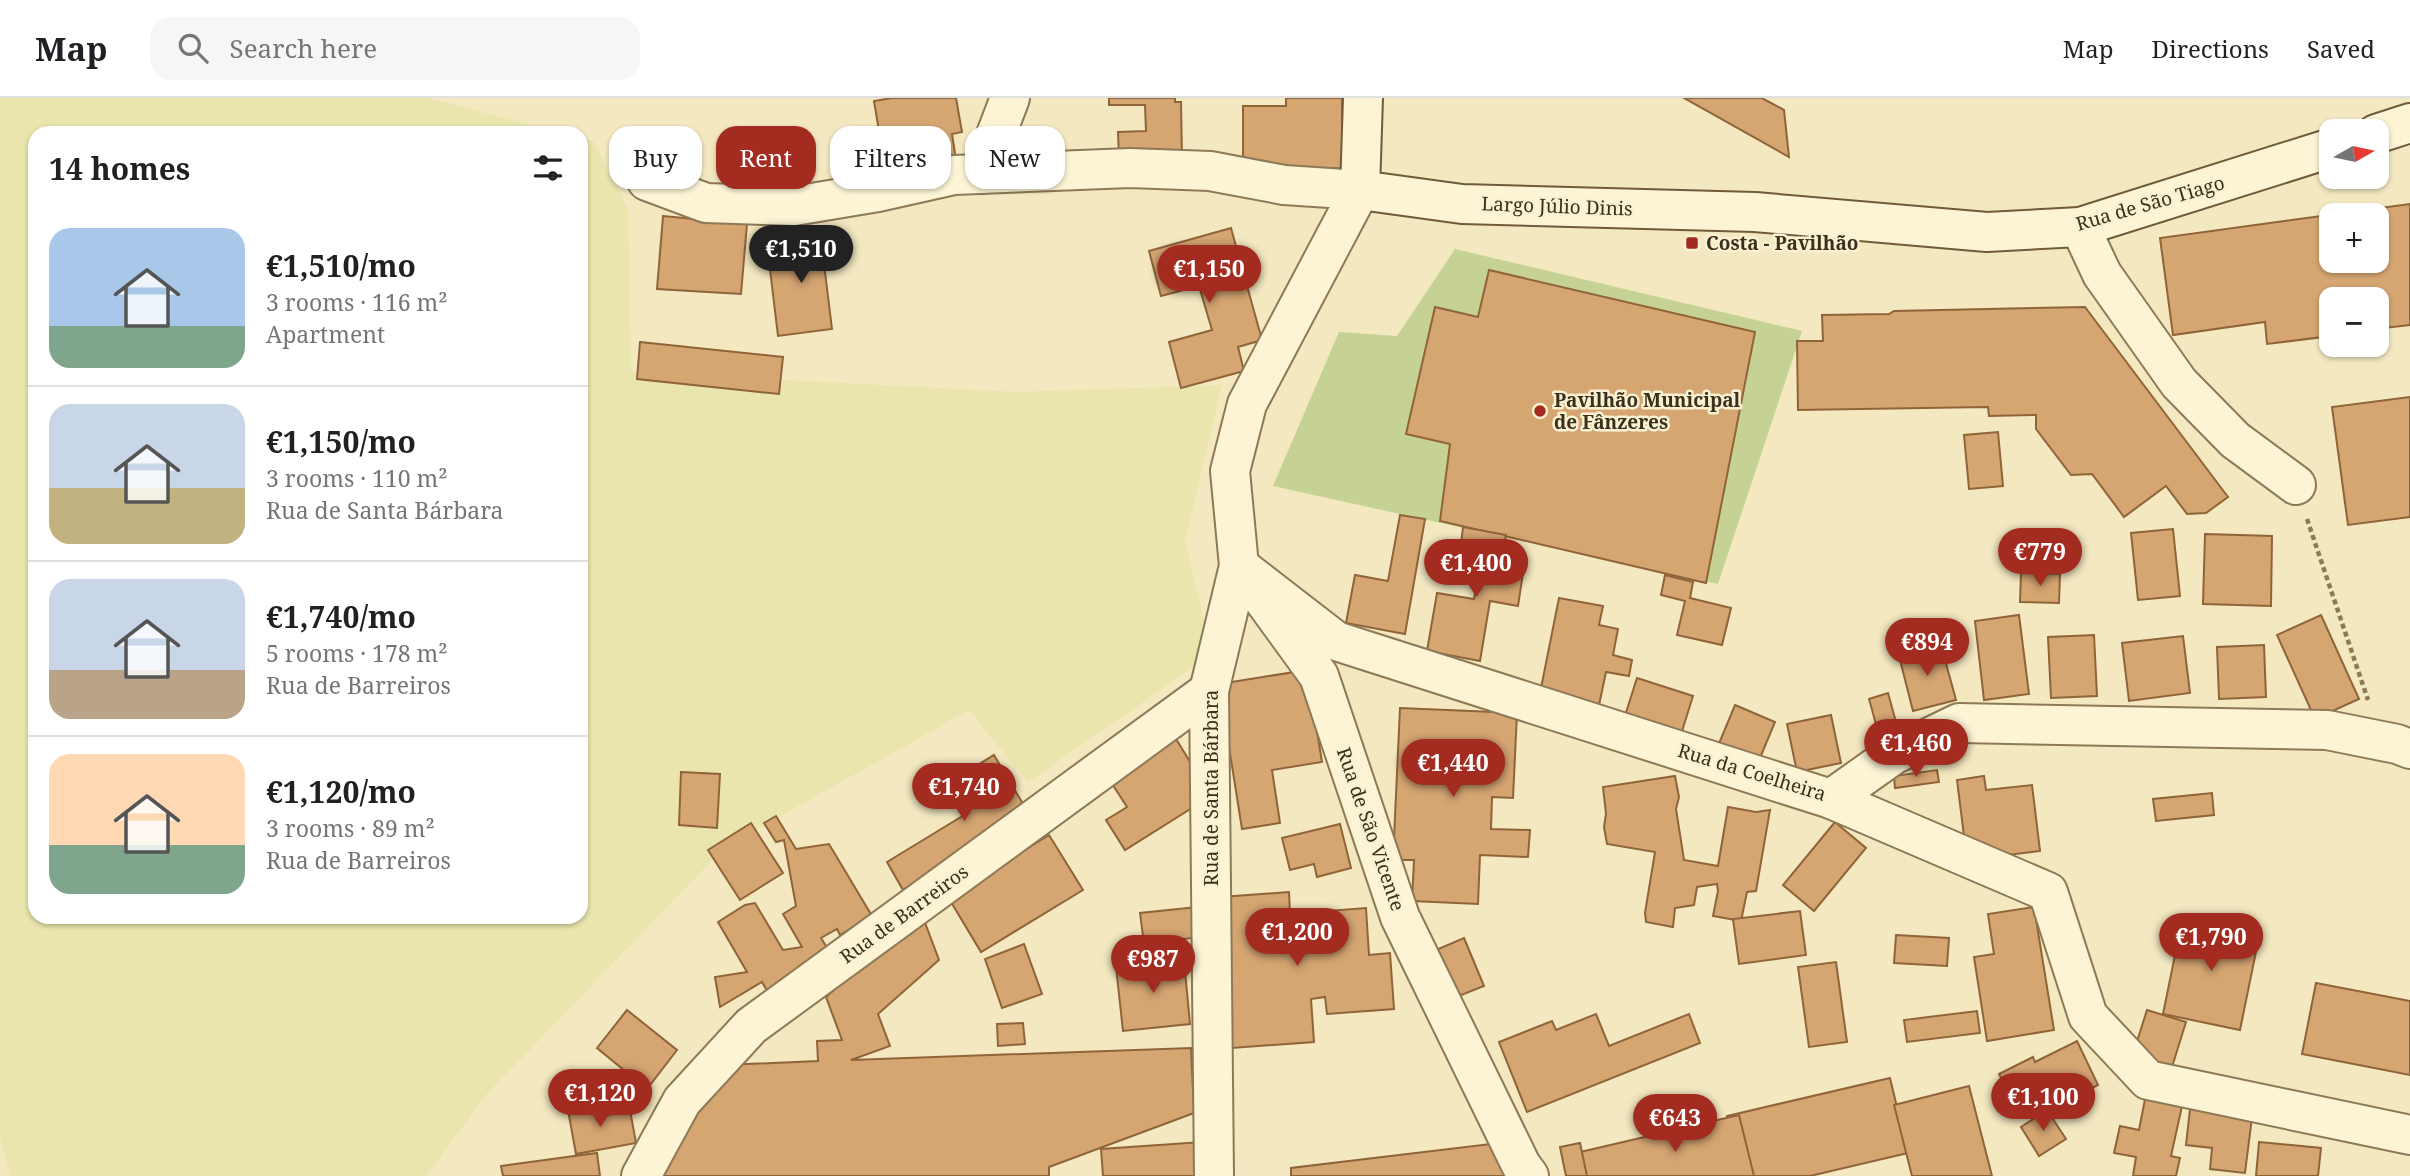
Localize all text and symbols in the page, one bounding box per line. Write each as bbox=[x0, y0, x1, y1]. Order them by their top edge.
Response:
search box bbox=[150, 17, 640, 80]
text: Map bbox=[35, 26, 108, 71]
icon: search bbox=[174, 29, 212, 67]
text: Search here bbox=[230, 30, 377, 66]
text: Map bbox=[2063, 32, 2114, 65]
text: Directions bbox=[2152, 32, 2269, 65]
text: Saved bbox=[2307, 32, 2375, 65]
north arrow bbox=[2319, 119, 2389, 189]
map controls bbox=[2319, 119, 2389, 357]
chip: Buy bbox=[609, 126, 702, 189]
chip: Rent bbox=[716, 126, 816, 189]
chip: Filters bbox=[830, 126, 951, 189]
chip: New bbox=[965, 126, 1065, 189]
text: 14 homes bbox=[49, 148, 190, 189]
icon: filters bbox=[529, 149, 567, 187]
street label: Rua de São Tiago bbox=[2073, 169, 2227, 237]
street label: Largo Júlio Dinis bbox=[1481, 190, 1633, 222]
button: + bbox=[2319, 203, 2389, 273]
pin: €1,510 bbox=[744, 226, 858, 285]
place label: Costa - Pavilhão bbox=[1706, 230, 1859, 256]
text: €1,510 bbox=[765, 232, 837, 264]
marker: Costa - Pavilhão bbox=[1684, 235, 1700, 251]
text: €1,510/mo bbox=[266, 245, 416, 286]
pin: €1,150 bbox=[1152, 246, 1266, 305]
text: €1,150 bbox=[1173, 252, 1245, 284]
icon: home bbox=[105, 256, 189, 340]
text: 3 rooms · 116 m² bbox=[266, 286, 448, 318]
button: − bbox=[2319, 287, 2389, 357]
text: Apartment bbox=[266, 318, 385, 350]
place label: Pavilhão Municipal de Fânzeres bbox=[1554, 387, 1741, 435]
marker: Pavilhão Municipal de Fânzeres bbox=[1532, 403, 1548, 419]
text: €1,150/mo bbox=[266, 421, 416, 462]
icon: home bbox=[105, 432, 189, 516]
text: 3 rooms · 110 m² bbox=[266, 462, 448, 494]
text: Rua de Santa Bárbara bbox=[266, 494, 504, 526]
pin: €779 bbox=[1999, 528, 2081, 588]
text: €779 bbox=[2014, 535, 2066, 567]
pin: €1,400 bbox=[1419, 540, 1533, 599]
text: €1,400 bbox=[1440, 546, 1512, 578]
text: €1,740/mo bbox=[266, 596, 416, 637]
icon: home bbox=[105, 607, 189, 691]
pin: €894 bbox=[1886, 618, 1968, 678]
text: €894 bbox=[1901, 625, 1953, 657]
text: 5 rooms · 178 m² bbox=[266, 637, 448, 669]
text: Rua de Barreiros bbox=[266, 669, 451, 701]
street label: Rua de Santa Bárbara bbox=[1198, 690, 1224, 886]
pin: €1,460 bbox=[1859, 720, 1973, 779]
text: €1,460 bbox=[1880, 726, 1952, 758]
street label: Rua da Coelheira bbox=[1675, 737, 1829, 807]
pin: €1,440 bbox=[1396, 740, 1510, 799]
street label: Rua de São Vicente bbox=[1331, 744, 1411, 914]
text: €1,440 bbox=[1417, 746, 1489, 778]
pin: €1,740 bbox=[907, 764, 1021, 823]
text: €1,740 bbox=[928, 770, 1000, 802]
text: €1,120/mo bbox=[266, 771, 416, 812]
icon: home bbox=[105, 782, 189, 866]
text: 3 rooms · 89 m² bbox=[266, 812, 435, 844]
text: Rua de Barreiros bbox=[266, 844, 451, 876]
street label: Rua de Barreiros bbox=[835, 859, 973, 969]
pin: €1,200 bbox=[1240, 908, 1354, 968]
pin: €1,790 bbox=[2154, 914, 2268, 973]
text: €1,200 bbox=[1261, 915, 1333, 947]
text: €1,790 bbox=[2175, 920, 2247, 952]
pin: €987 bbox=[1112, 936, 1194, 995]
text: €987 bbox=[1127, 942, 1179, 974]
pin: €1,120 bbox=[543, 1070, 657, 1129]
pin: €1,100 bbox=[1986, 1074, 2100, 1133]
text: €1,120 bbox=[564, 1076, 636, 1108]
text: €1,100 bbox=[2007, 1080, 2079, 1112]
pin: €643 bbox=[1634, 1094, 1716, 1154]
text: €643 bbox=[1649, 1101, 1701, 1133]

